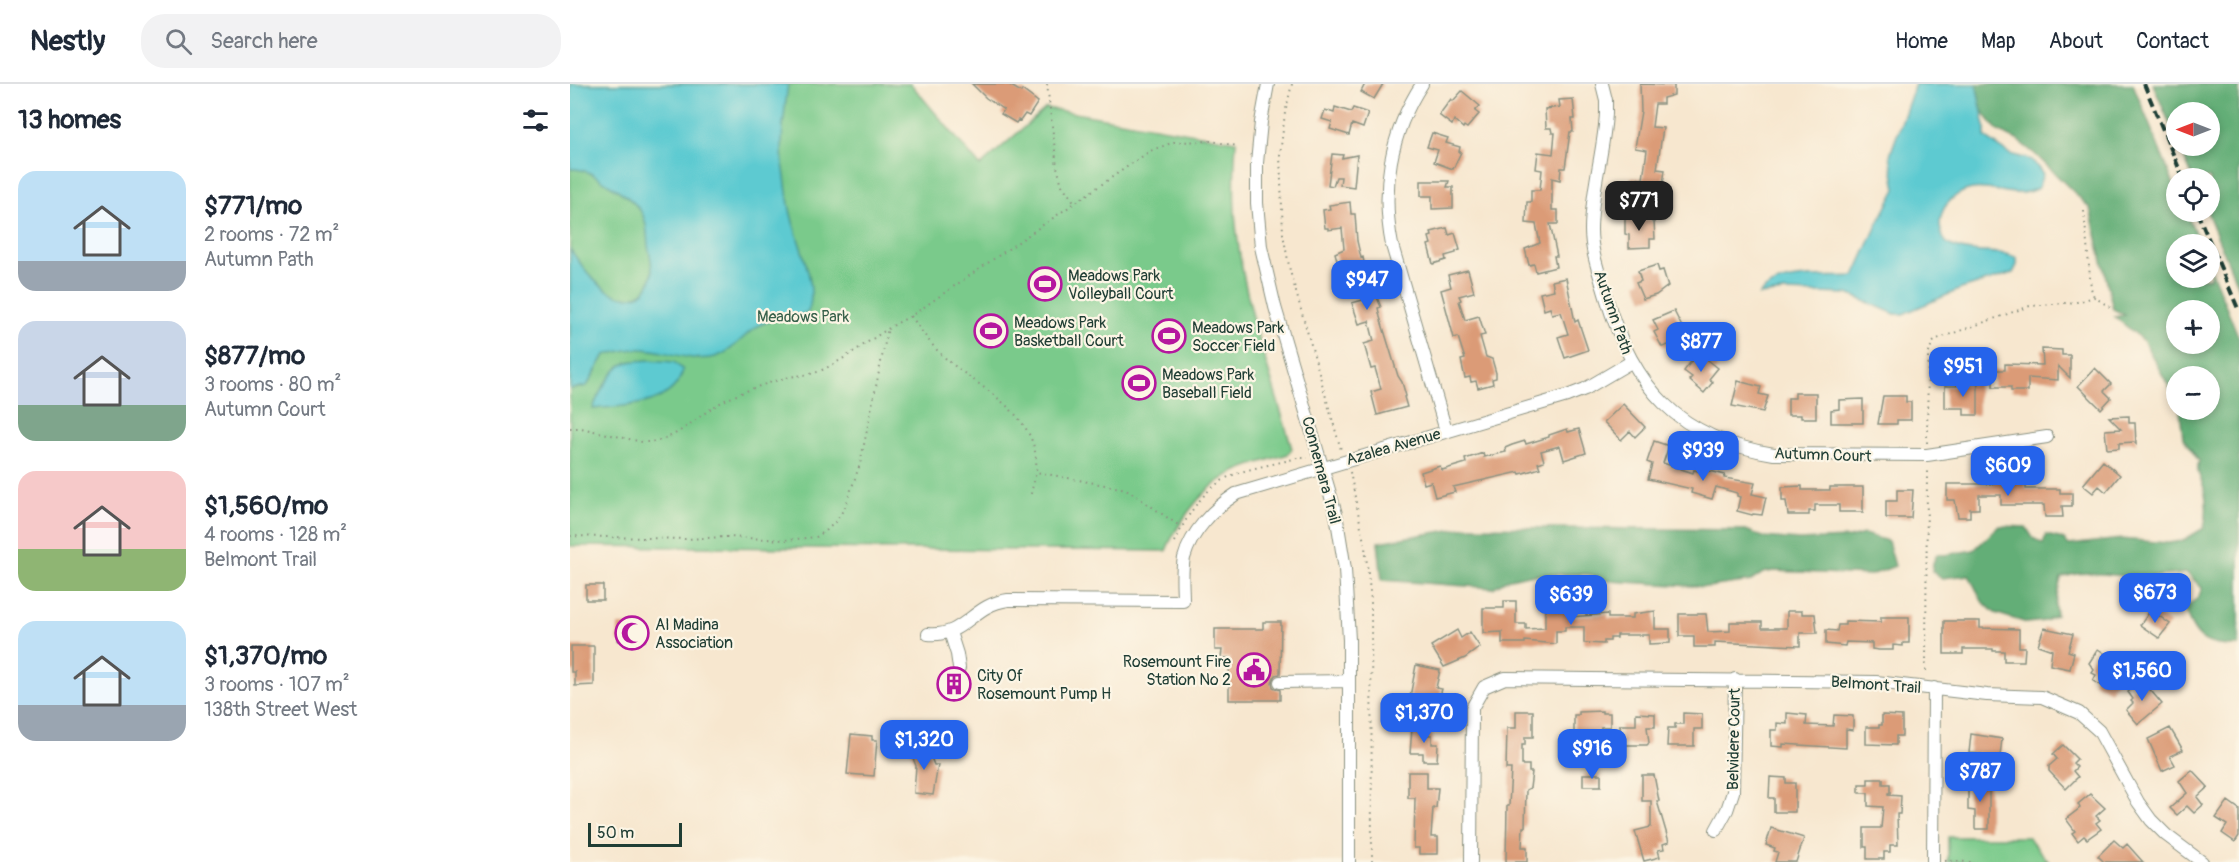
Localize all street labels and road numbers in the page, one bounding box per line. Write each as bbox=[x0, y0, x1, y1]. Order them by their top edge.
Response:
street label: Autumn Path bbox=[1589, 268, 1637, 357]
street label: Connemara Trail bbox=[1297, 414, 1345, 526]
street label: Azalea Avenue bbox=[1344, 424, 1443, 470]
street label: Autumn Court bbox=[1774, 443, 1872, 467]
street label: Belmont Trail bbox=[1830, 672, 1922, 698]
street label: Belvidere Court bbox=[1723, 687, 1745, 790]

